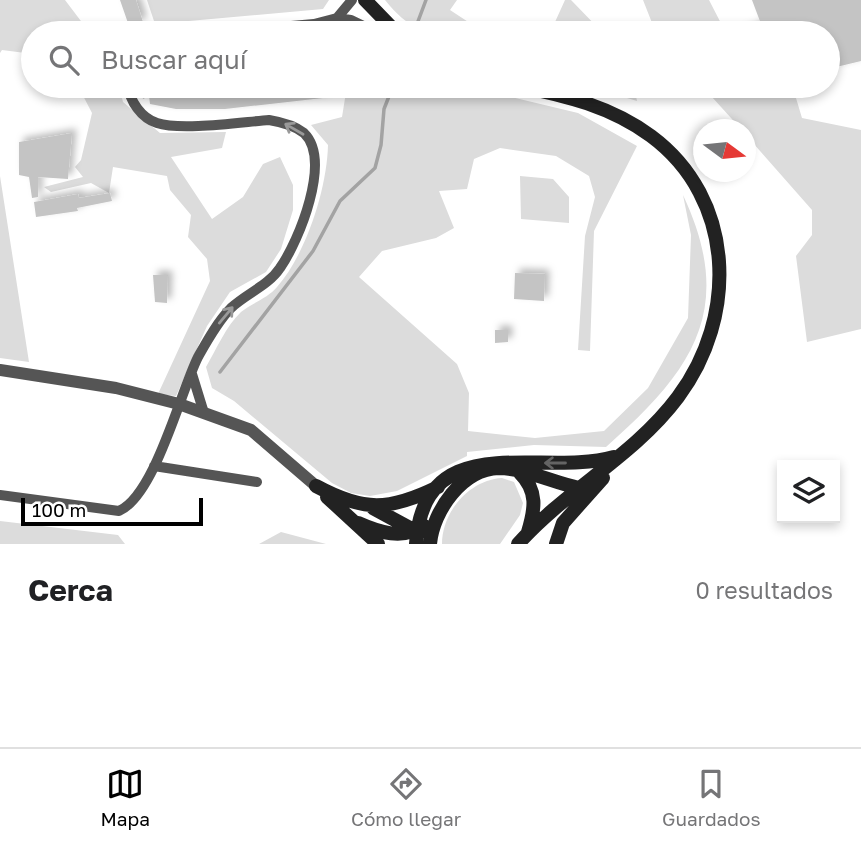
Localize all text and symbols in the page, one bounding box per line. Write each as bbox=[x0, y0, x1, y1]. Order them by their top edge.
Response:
search box bbox=[21, 21, 840, 98]
icon: search bbox=[45, 41, 83, 79]
text: Buscar aquí bbox=[101, 44, 247, 75]
north arrow bbox=[693, 119, 756, 182]
one-way arrow bbox=[284, 122, 304, 136]
one-way arrow bbox=[218, 306, 234, 324]
one-way arrow bbox=[544, 456, 567, 470]
map controls bbox=[777, 460, 840, 523]
button: layers bbox=[777, 460, 840, 523]
scale bar bbox=[21, 495, 203, 527]
text: 100 m bbox=[32, 498, 86, 521]
text: Cerca bbox=[28, 572, 113, 608]
text: 0 resultados bbox=[696, 576, 833, 604]
tab: Mapa bbox=[100, 765, 150, 830]
tab: Cómo llegar bbox=[351, 765, 461, 830]
tab: Guardados bbox=[662, 765, 760, 830]

